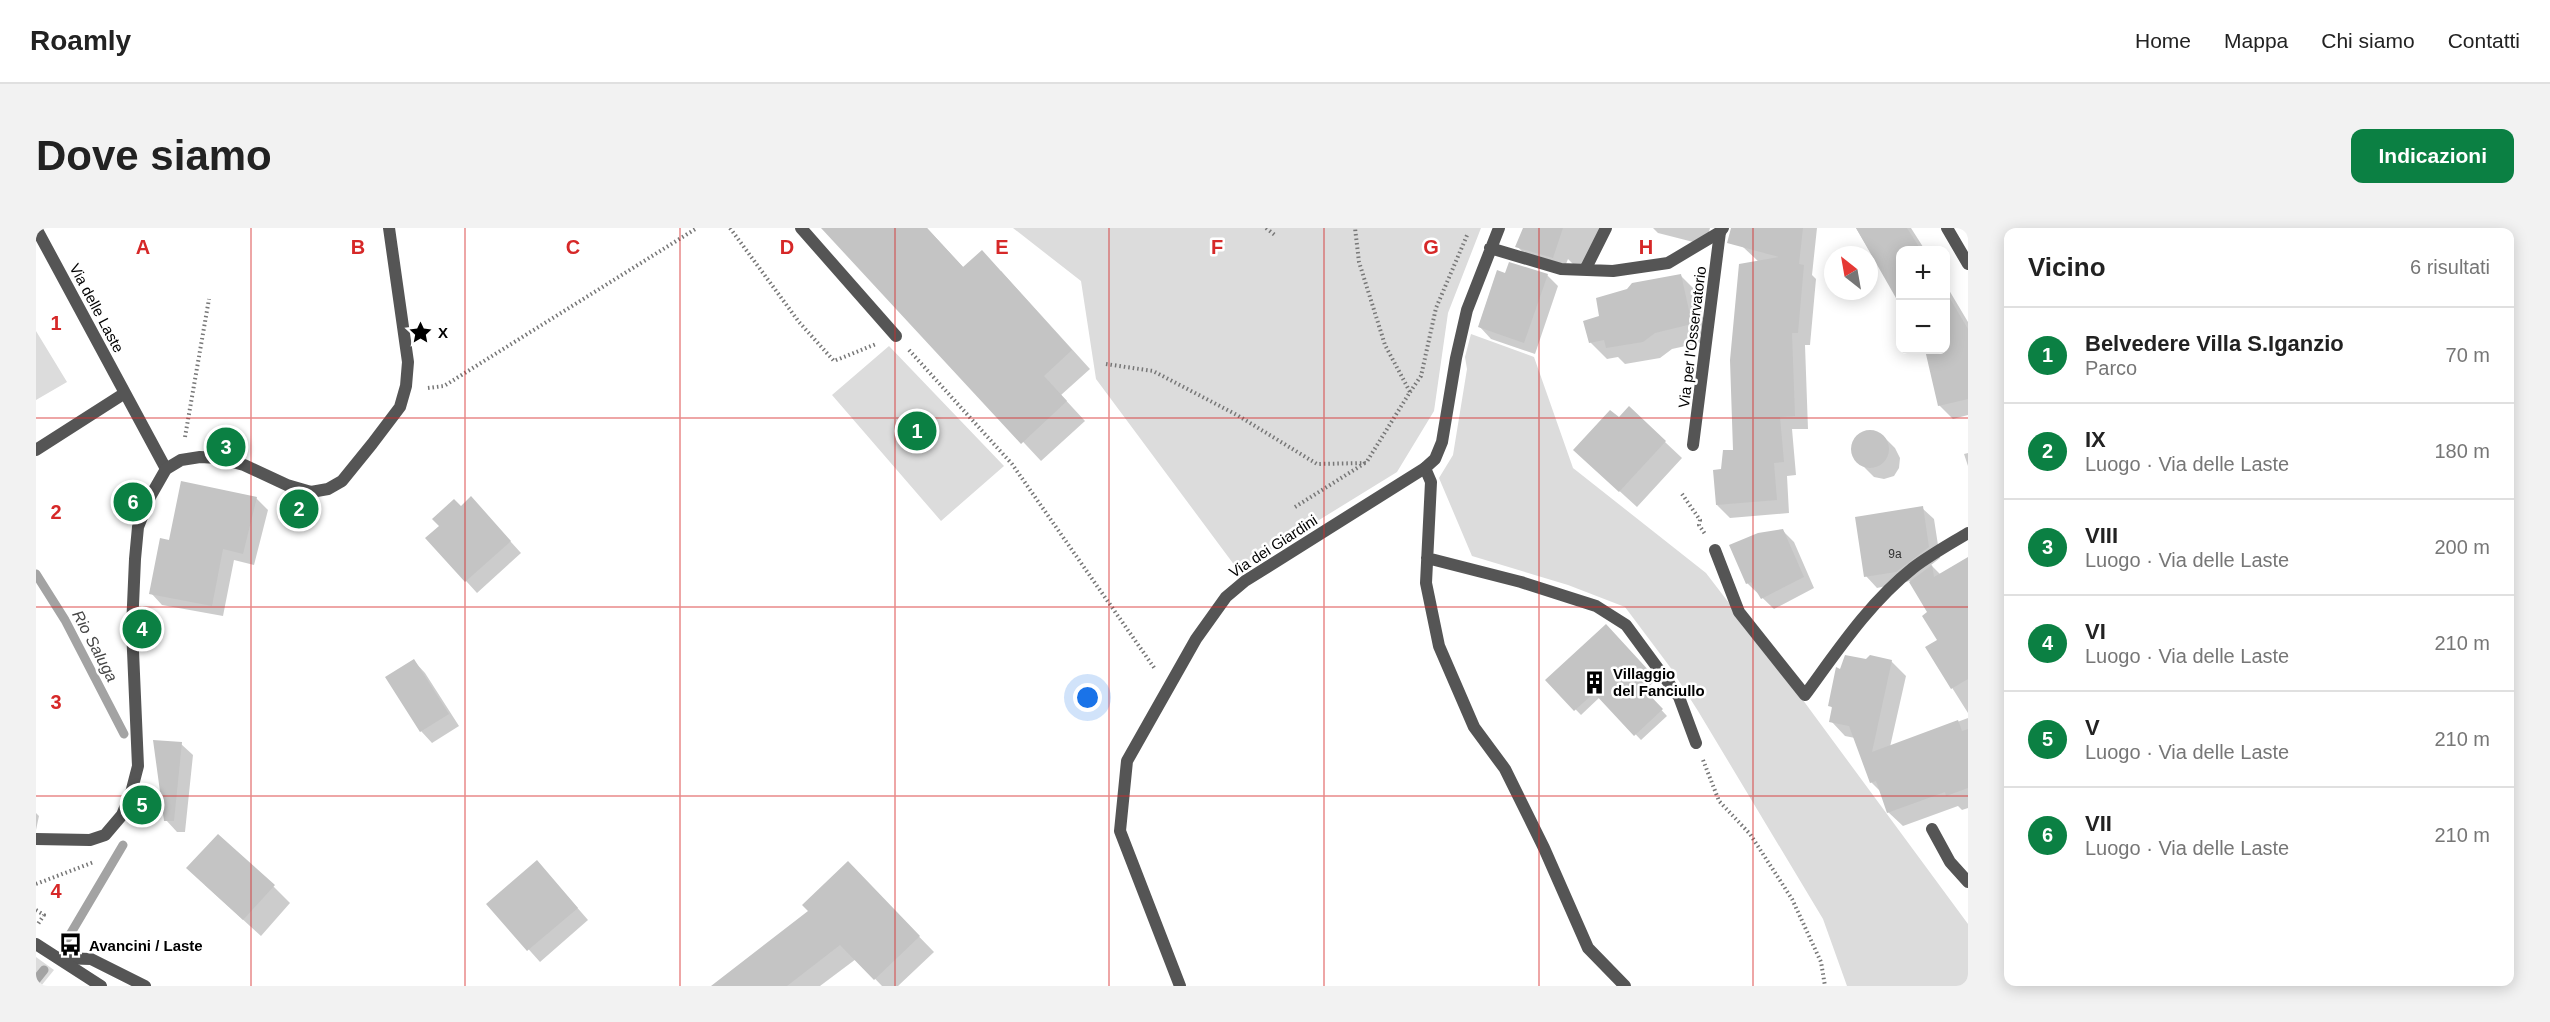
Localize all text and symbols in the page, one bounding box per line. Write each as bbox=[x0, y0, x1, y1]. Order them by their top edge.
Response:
text: Roamly bbox=[30, 25, 131, 56]
text: Home bbox=[2135, 29, 2191, 52]
text: Mappa bbox=[2224, 29, 2288, 52]
text: Chi siamo bbox=[2321, 29, 2415, 52]
text: Contatti bbox=[2448, 29, 2520, 52]
button: Indicazioni bbox=[2351, 129, 2514, 183]
text: Dove siamo bbox=[36, 132, 272, 179]
text: A bbox=[136, 236, 150, 258]
text: B bbox=[351, 236, 365, 258]
text: C bbox=[566, 236, 580, 258]
text: D bbox=[780, 236, 794, 258]
text: E bbox=[995, 236, 1009, 258]
text: F bbox=[1211, 236, 1223, 258]
text: G bbox=[1423, 236, 1439, 258]
text: H bbox=[1639, 236, 1653, 258]
north arrow bbox=[1824, 246, 1878, 300]
map controls bbox=[1896, 246, 1950, 354]
button: + bbox=[1896, 246, 1950, 300]
text: Vicino bbox=[2028, 252, 2106, 282]
text: 6 risultati bbox=[2410, 256, 2490, 278]
street label: Via delle Laste bbox=[66, 261, 128, 355]
street label: Via per l'Osservatorio bbox=[1675, 265, 1709, 409]
button: − bbox=[1896, 300, 1950, 354]
text: 1 bbox=[50, 312, 62, 334]
place icon: X bbox=[407, 319, 433, 345]
place label: X bbox=[438, 324, 448, 341]
text: Belvedere Villa S.Iganzio bbox=[2085, 331, 2344, 356]
text: 1 bbox=[2042, 344, 2053, 366]
text: 70 m bbox=[2446, 344, 2490, 366]
text: Parco bbox=[2085, 357, 2137, 379]
pin: 1 bbox=[898, 408, 936, 454]
pin: 3 bbox=[206, 424, 246, 470]
text: IX bbox=[2085, 427, 2106, 452]
text: 2 bbox=[2042, 440, 2053, 462]
text: 180 m bbox=[2434, 440, 2490, 462]
text: Luogo · Via delle Laste bbox=[2085, 453, 2289, 475]
pin: 6 bbox=[114, 480, 152, 524]
pin: 2 bbox=[280, 486, 318, 532]
text: 2 bbox=[50, 501, 62, 523]
street label: Via dei Giardini bbox=[1226, 511, 1320, 581]
text: VIII bbox=[2085, 523, 2118, 548]
text: 3 bbox=[2042, 536, 2053, 558]
text: 200 m bbox=[2434, 536, 2490, 558]
house number: 9a bbox=[1888, 547, 1902, 561]
text: Luogo · Via delle Laste bbox=[2085, 549, 2289, 571]
pin: 4 bbox=[122, 606, 162, 652]
water label: Rio Saluga bbox=[69, 607, 121, 685]
text: VI bbox=[2085, 619, 2106, 644]
text: 4 bbox=[2042, 632, 2053, 654]
text: 210 m bbox=[2434, 632, 2490, 654]
text: Luogo · Via delle Laste bbox=[2085, 645, 2289, 667]
place label: Villaggio del Fanciullo bbox=[1613, 665, 1705, 699]
building icon: Villaggio del Fanciullo bbox=[1582, 669, 1608, 695]
your location bbox=[1073, 683, 1102, 712]
text: 3 bbox=[50, 691, 62, 713]
text: V bbox=[2085, 715, 2100, 740]
text: 5 bbox=[2042, 728, 2053, 750]
text: 210 m bbox=[2434, 728, 2490, 750]
text: Luogo · Via delle Laste bbox=[2085, 741, 2289, 763]
pin: 5 bbox=[122, 782, 162, 828]
text: VII bbox=[2085, 811, 2112, 836]
text: 6 bbox=[2042, 824, 2053, 846]
text: 210 m bbox=[2434, 824, 2490, 846]
text: Luogo · Via delle Laste bbox=[2085, 837, 2289, 859]
text: 4 bbox=[50, 880, 62, 902]
bus stop icon: Avancini / Laste bbox=[58, 932, 84, 958]
place label: Avancini / Laste bbox=[89, 937, 203, 954]

